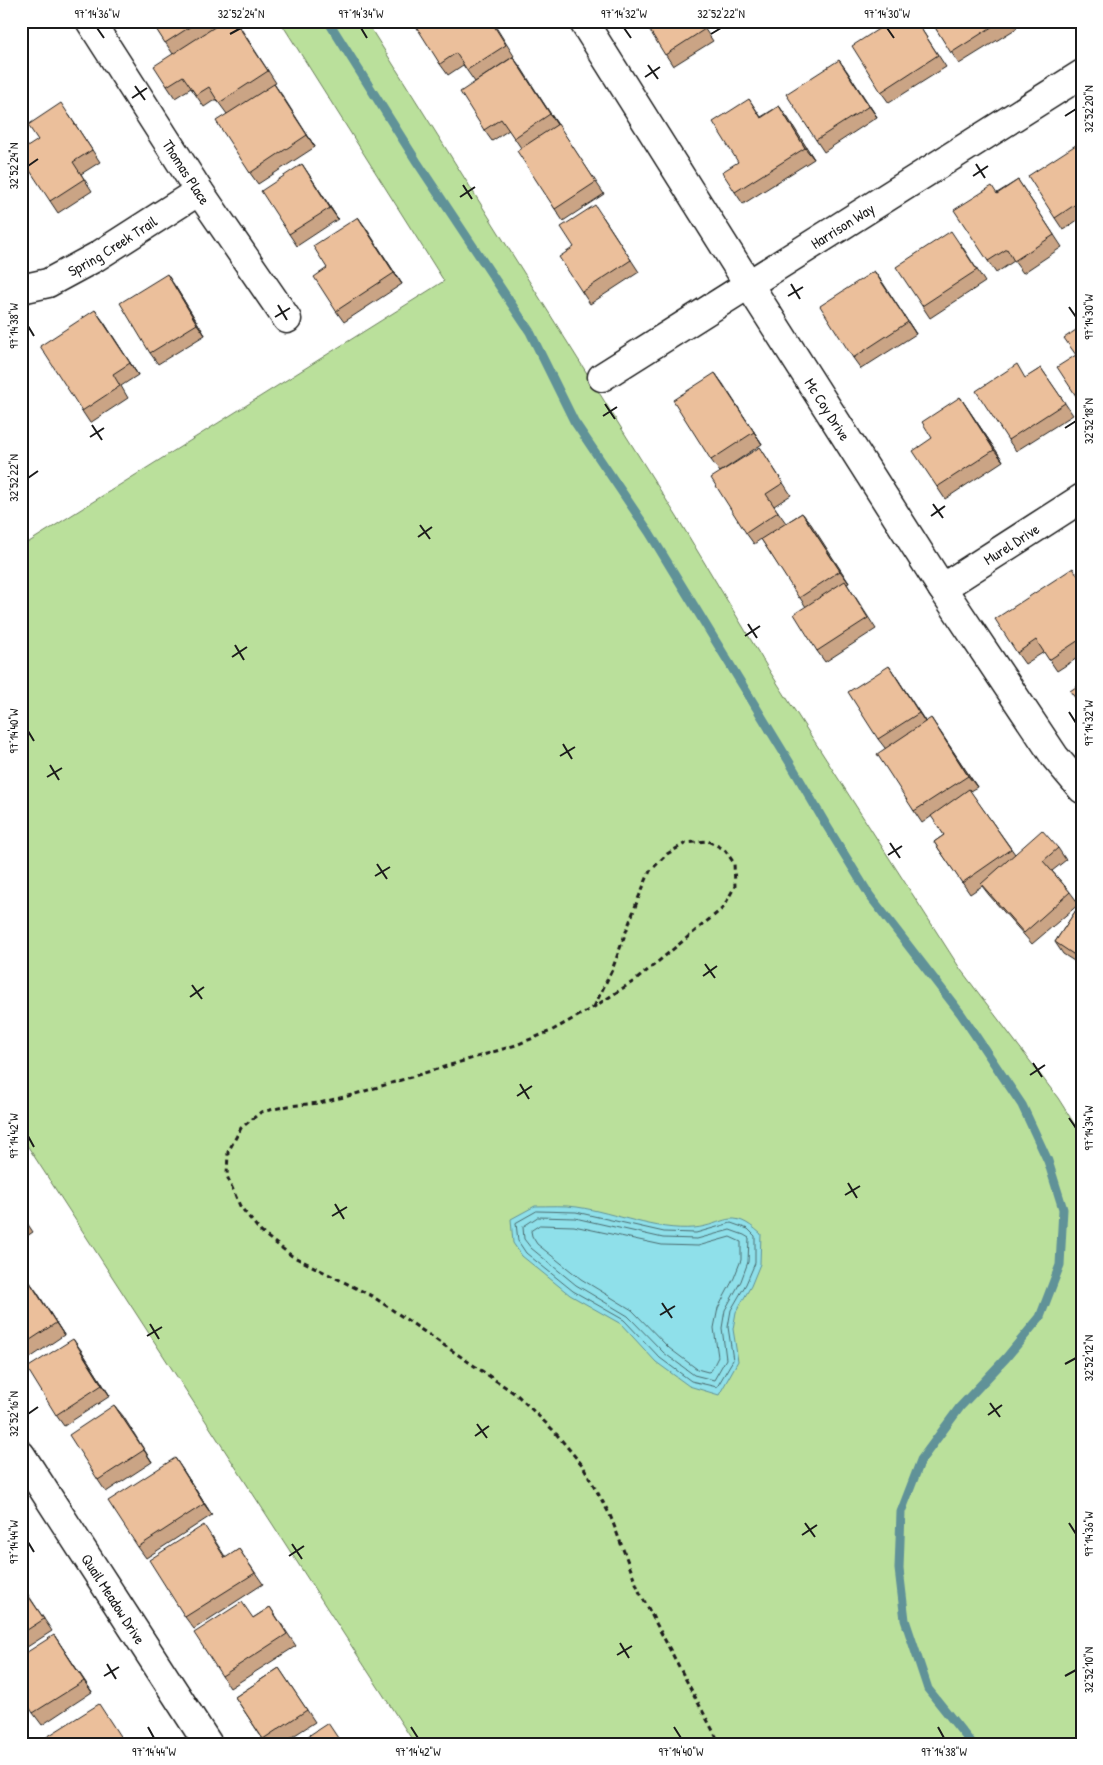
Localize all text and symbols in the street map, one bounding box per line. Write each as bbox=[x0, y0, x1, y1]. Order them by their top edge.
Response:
text: 97°14'36"W bbox=[74, 5, 120, 22]
text: 32°52'24"N bbox=[218, 5, 264, 22]
text: 97°14'34"W bbox=[339, 5, 384, 22]
text: 97°14'32"W bbox=[601, 5, 648, 22]
text: 32°52'22"N bbox=[697, 5, 745, 22]
text: 97°14'30"W bbox=[864, 5, 910, 22]
text: 32°52'20"N bbox=[1080, 85, 1097, 133]
street label: Thomas Place bbox=[158, 135, 216, 208]
text: 32°52'24"N bbox=[5, 143, 22, 189]
street label: Harrison Way bbox=[806, 197, 878, 253]
street label: Spring Creek Trail bbox=[64, 210, 161, 281]
text: 97°14'30"W bbox=[1080, 294, 1097, 340]
text: 97°14'38"W bbox=[5, 303, 22, 349]
street label: Mc Coy Drive bbox=[800, 374, 856, 445]
text: 32°52'18"N bbox=[1080, 398, 1097, 444]
text: 32°52'22"N bbox=[5, 454, 22, 502]
street label: Murel Drive bbox=[979, 518, 1043, 569]
text: 97°14'32"W bbox=[1080, 699, 1097, 746]
text: 97°14'40"W bbox=[5, 708, 22, 753]
text: 97°14'34"W bbox=[1080, 1105, 1097, 1150]
text: 97°14'42"W bbox=[5, 1113, 22, 1159]
text: 32°52'12"N bbox=[1080, 1335, 1097, 1381]
text: 32°52'16"N bbox=[5, 1391, 22, 1437]
text: 97°14'36"W bbox=[1080, 1511, 1097, 1557]
text: 97°14'44"W bbox=[5, 1519, 22, 1564]
street label: Quail Meadow Drive bbox=[77, 1549, 151, 1648]
text: 32°52'10"N bbox=[1080, 1647, 1097, 1693]
text: 97°14'44"W bbox=[132, 1743, 177, 1760]
text: 97°14'42"W bbox=[395, 1743, 441, 1760]
text: 97°14'40"W bbox=[659, 1743, 704, 1760]
text: 97°14'38"W bbox=[921, 1743, 967, 1760]

